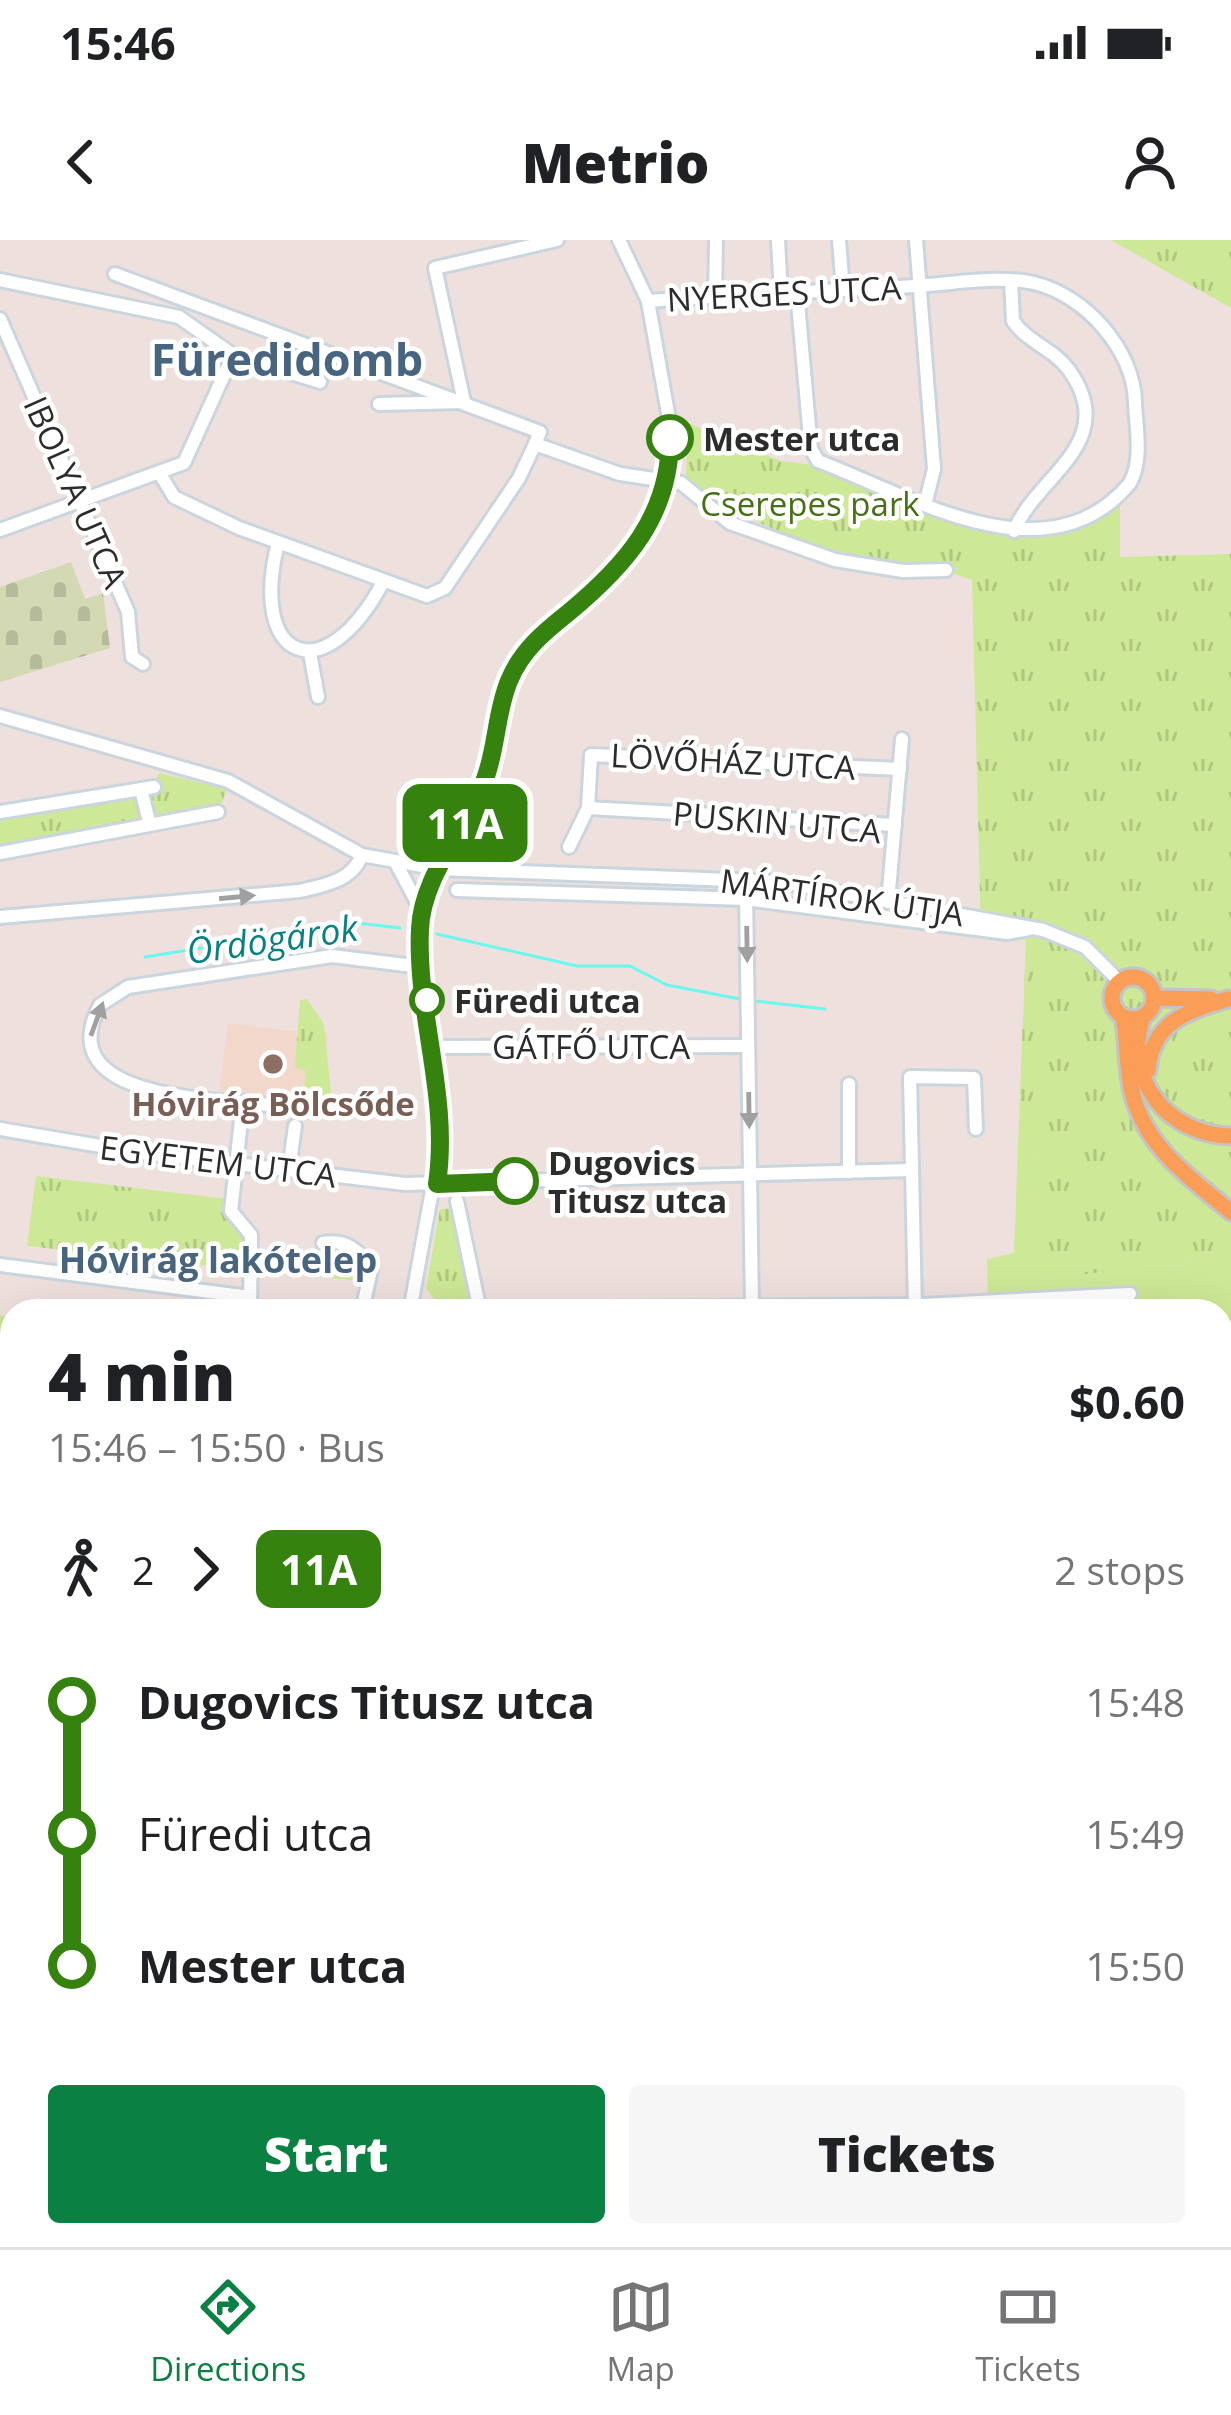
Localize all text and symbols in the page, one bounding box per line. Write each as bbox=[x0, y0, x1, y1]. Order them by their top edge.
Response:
text: 15:46 bbox=[60, 12, 176, 73]
text: Metrio bbox=[522, 125, 709, 199]
icon: back bbox=[48, 129, 114, 195]
icon: person bbox=[1117, 129, 1183, 195]
street label: NYERGES UTCA bbox=[666, 264, 903, 322]
district label: Füredidomb bbox=[151, 328, 423, 389]
street label: IBOLYA UTCA bbox=[14, 389, 138, 595]
marker: Mester utca bbox=[648, 416, 692, 460]
place label: Mester utca bbox=[703, 416, 900, 461]
park label: Cserepes park bbox=[700, 481, 920, 526]
street label: LÖVŐHÁZ UTCA bbox=[610, 732, 857, 790]
line badge: 11A bbox=[396, 784, 534, 862]
street label: PUSKIN UTCA bbox=[671, 790, 883, 854]
text: 11A bbox=[426, 794, 504, 851]
street label: MÁRTÍROK ÚTJA bbox=[718, 858, 967, 936]
one-way arrow bbox=[219, 887, 256, 906]
water label: Ördögárok bbox=[183, 903, 362, 975]
one-way arrow bbox=[737, 926, 757, 964]
place label: Füredi utca bbox=[454, 978, 641, 1023]
marker: Füredi utca bbox=[411, 984, 443, 1016]
one-way arrow bbox=[89, 1001, 108, 1037]
street label: GÁTFŐ UTCA bbox=[492, 1024, 690, 1069]
marker: Hóvirág Bölcsőde bbox=[260, 1051, 286, 1077]
place label: Hóvirág Bölcsőde bbox=[131, 1081, 415, 1126]
one-way arrow bbox=[739, 1092, 759, 1130]
street label: EGYETEM UTCA bbox=[97, 1124, 339, 1198]
place label: Dugovics Titusz utca bbox=[548, 1140, 727, 1223]
marker: Dugovics Titusz utca bbox=[493, 1159, 537, 1203]
district label: Hóvirág lakótelep bbox=[59, 1235, 377, 1284]
text: 4 min bbox=[48, 1330, 236, 1420]
text: $0.60 bbox=[1069, 1371, 1185, 1432]
text: 15:46 – 15:50 · Bus bbox=[48, 1420, 385, 1473]
icon: walk bbox=[48, 1536, 114, 1602]
icon: forward bbox=[172, 1536, 238, 1602]
text: 11A bbox=[280, 1540, 357, 1597]
text: 2 bbox=[132, 1543, 154, 1596]
text: 2 stops bbox=[1054, 1543, 1185, 1596]
text: Dugovics Titusz utca bbox=[138, 1671, 595, 1732]
text: 15:48 bbox=[1086, 1675, 1185, 1728]
text: Füredi utca bbox=[138, 1803, 373, 1864]
text: 15:49 bbox=[1086, 1807, 1185, 1860]
text: Mester utca bbox=[138, 1935, 407, 1996]
text: 15:50 bbox=[1086, 1939, 1185, 1992]
button: Start bbox=[48, 2085, 605, 2223]
button: Tickets bbox=[629, 2085, 1185, 2223]
tab: Directions bbox=[150, 2274, 306, 2391]
tab: Map bbox=[607, 2274, 675, 2391]
tab: Tickets bbox=[975, 2274, 1081, 2391]

